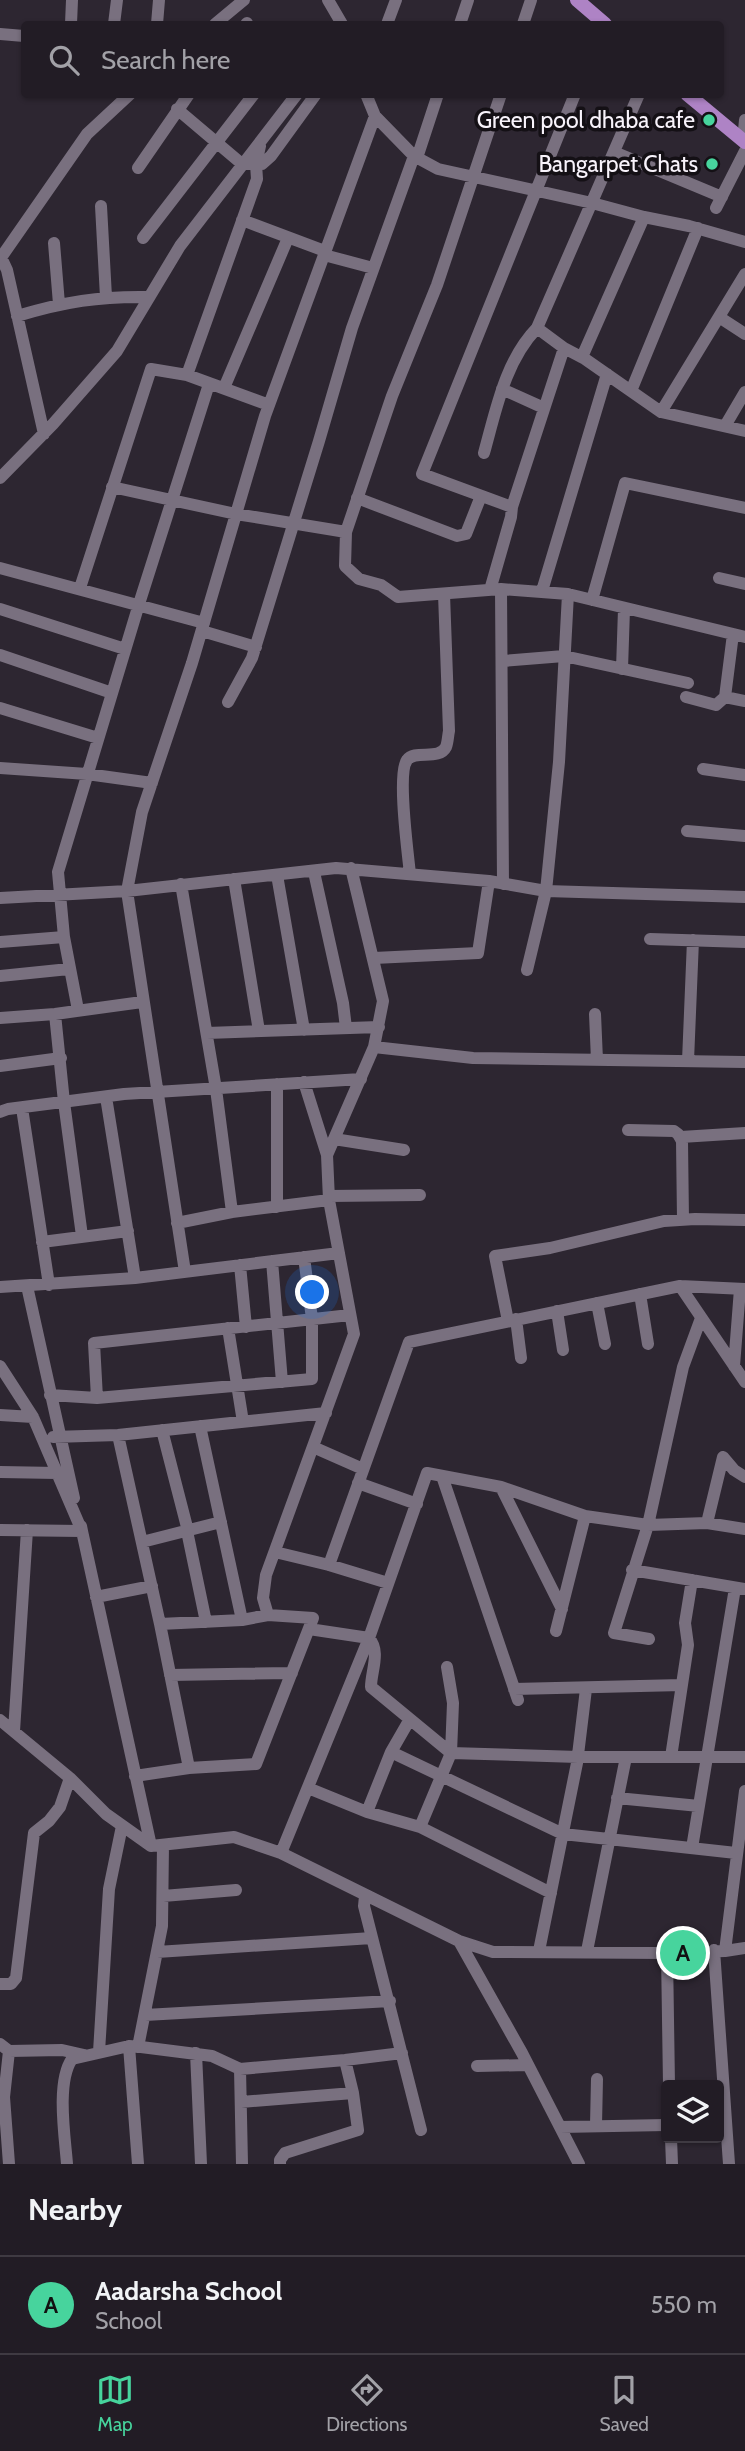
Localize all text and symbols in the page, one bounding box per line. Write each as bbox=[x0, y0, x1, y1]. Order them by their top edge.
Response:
search box bbox=[21, 21, 724, 98]
icon: search bbox=[45, 41, 83, 79]
text: Search here bbox=[101, 44, 230, 76]
place label: Green pool dhaba cafe bbox=[477, 106, 695, 134]
marker: Green pool dhaba cafe bbox=[701, 112, 717, 128]
place label: Bangarpet Chats bbox=[538, 150, 698, 178]
marker: Bangarpet Chats bbox=[704, 156, 720, 172]
your location bbox=[295, 1275, 329, 1309]
pin: A bbox=[660, 1927, 706, 1979]
map controls bbox=[661, 2080, 724, 2143]
button: layers bbox=[661, 2080, 724, 2143]
text: Nearby bbox=[28, 2191, 122, 2228]
text: Aadarsha School bbox=[95, 2275, 282, 2307]
text: A bbox=[44, 2291, 58, 2319]
text: 550 m bbox=[651, 2291, 717, 2319]
text: School bbox=[95, 2307, 162, 2335]
tab: Map bbox=[96, 2371, 134, 2436]
tab: Directions bbox=[326, 2371, 407, 2436]
tab: Saved bbox=[600, 2371, 649, 2436]

